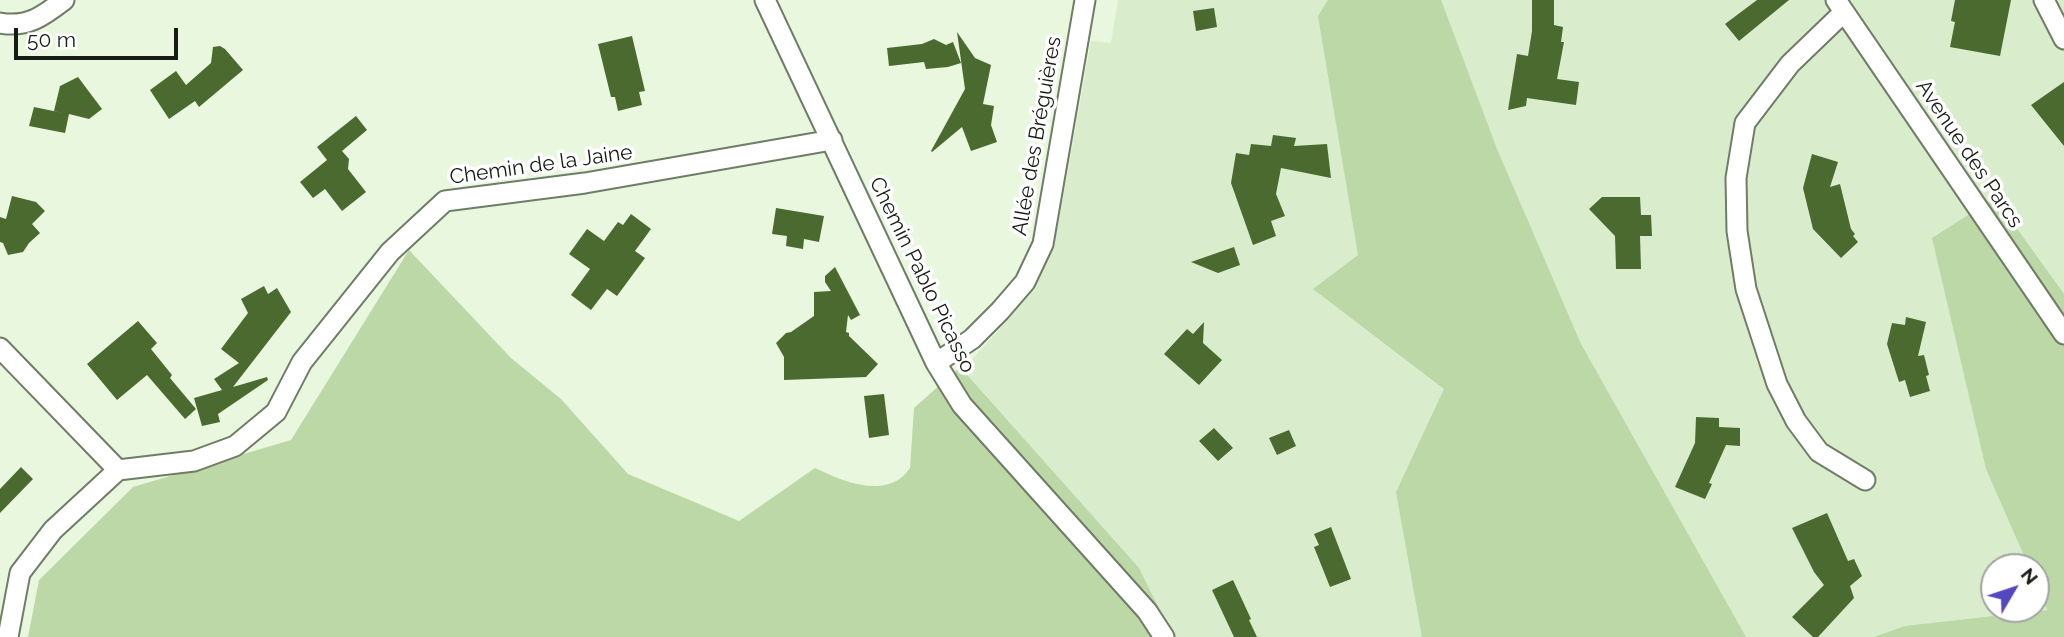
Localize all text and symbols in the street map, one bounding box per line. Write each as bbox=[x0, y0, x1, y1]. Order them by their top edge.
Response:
scale bar bbox=[18, 14, 182, 58]
text: 50 m bbox=[27, 27, 76, 52]
street label: Allée des Bréguières bbox=[1007, 34, 1067, 238]
street label: Avenue des Parcs bbox=[1910, 75, 2028, 233]
street label: Chemin de la Jaine bbox=[448, 140, 634, 190]
street label: Chemin Pablo Picasso bbox=[864, 173, 980, 377]
north arrow bbox=[1980, 553, 2050, 623]
text: N bbox=[2017, 563, 2043, 589]

